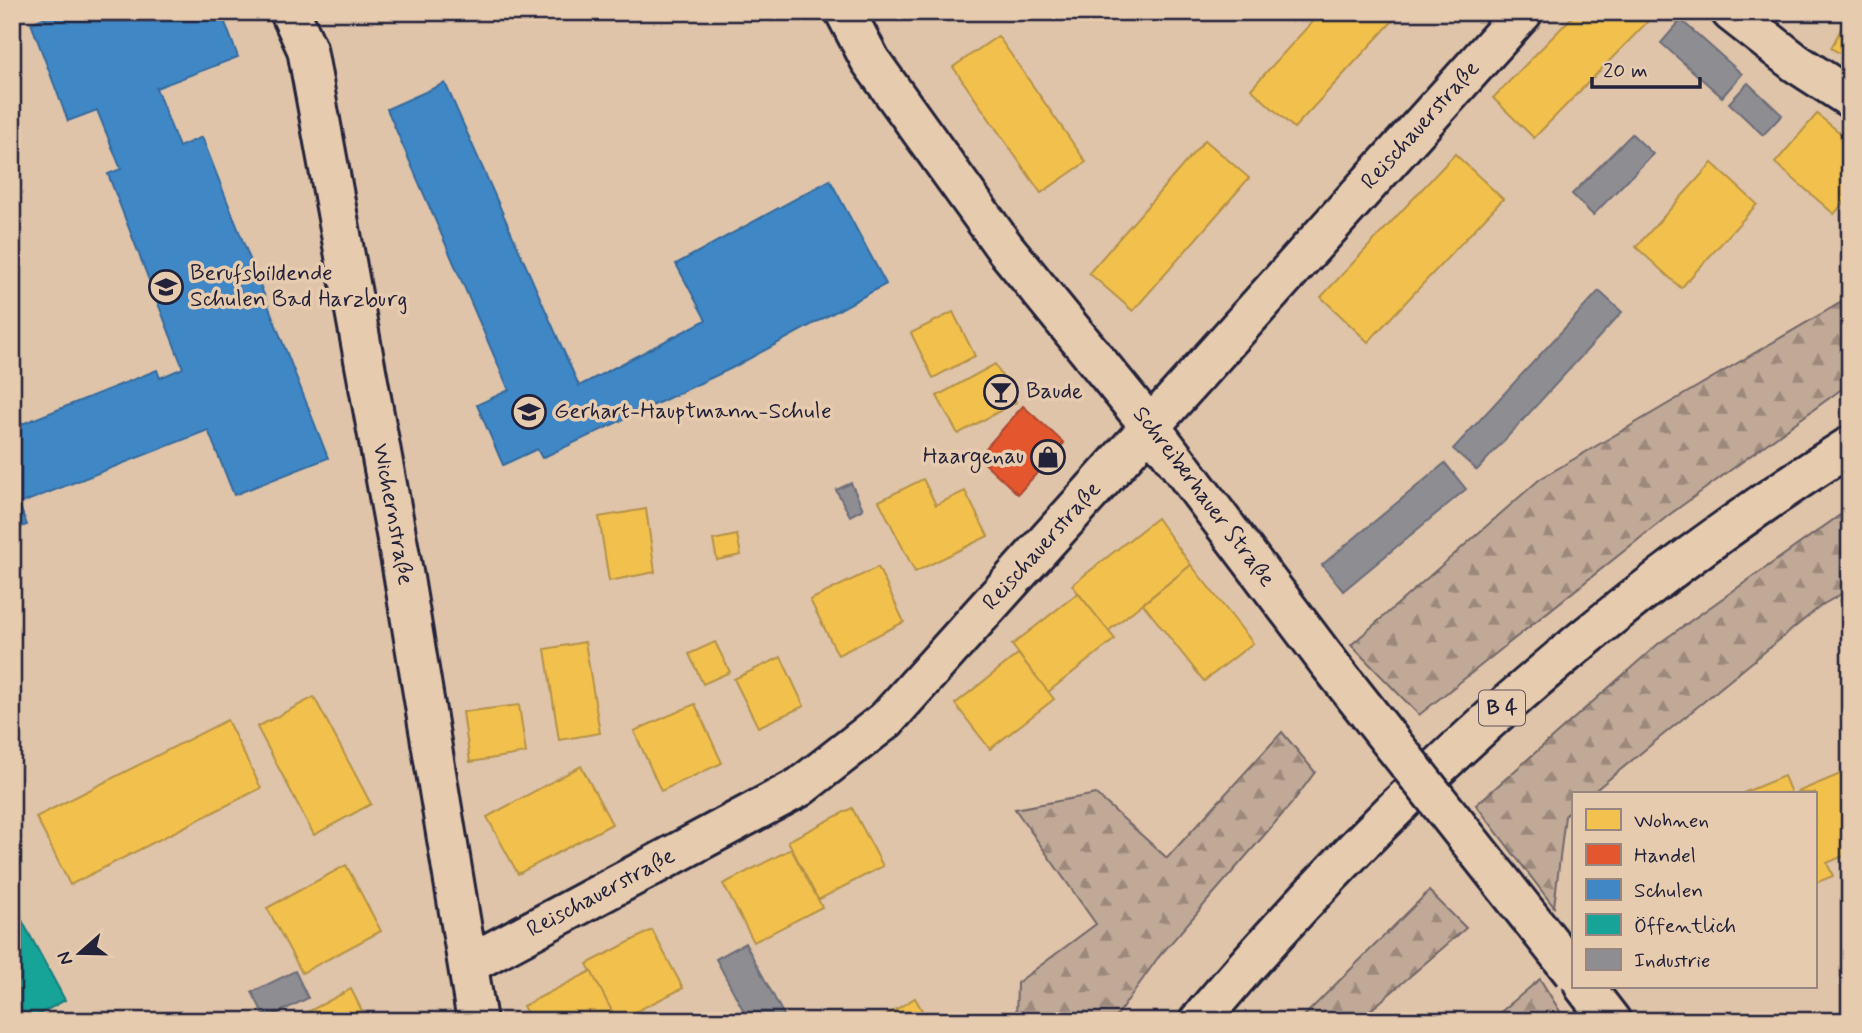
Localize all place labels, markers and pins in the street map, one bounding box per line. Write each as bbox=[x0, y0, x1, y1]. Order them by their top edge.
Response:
place label: Berufsbildende Schulen Bad Harzburg bbox=[190, 259, 408, 315]
school or university icon: Berufsbildende Schulen Bad Harzburg bbox=[147, 268, 185, 306]
bar icon: Baude bbox=[982, 373, 1020, 411]
place label: Baude bbox=[1026, 377, 1083, 407]
school or university icon: Gerhart-Hauptmann-Schule bbox=[510, 393, 548, 431]
place label: Gerhart-Hauptmann-Schule bbox=[554, 397, 832, 427]
shop icon: Haargenau bbox=[1029, 438, 1067, 476]
place label: Haargenau bbox=[923, 442, 1024, 474]

